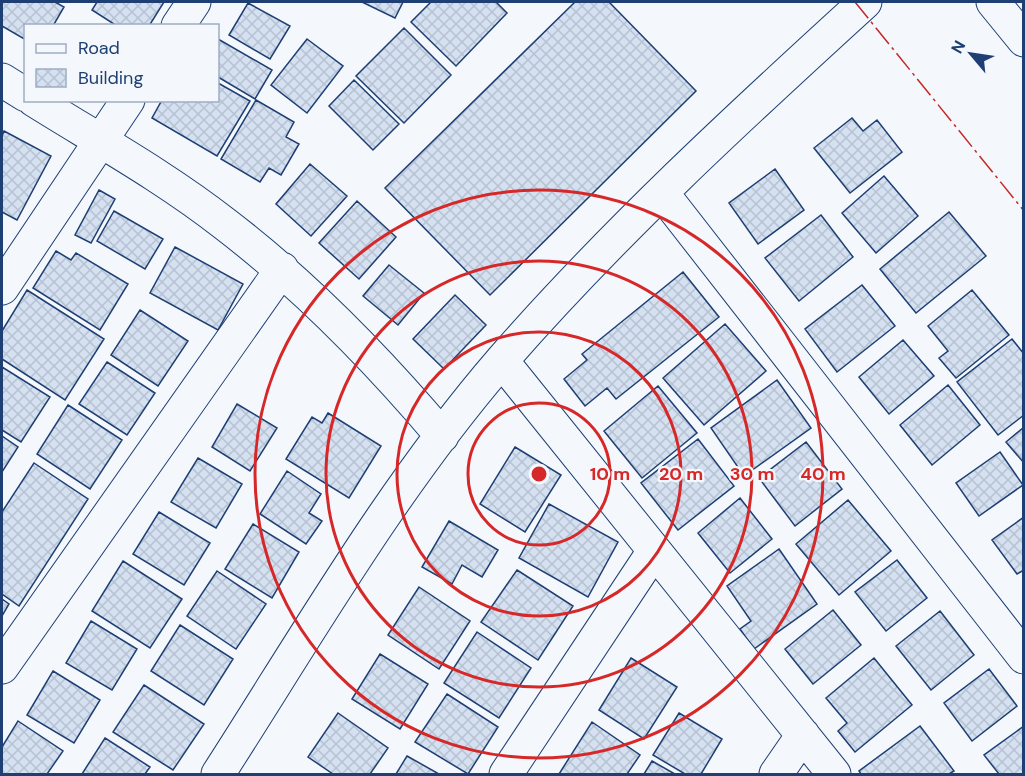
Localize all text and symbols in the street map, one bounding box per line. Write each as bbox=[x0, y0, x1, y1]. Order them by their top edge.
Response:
legend bbox=[24, 24, 219, 102]
north arrow bbox=[941, 24, 1001, 84]
text: Road bbox=[78, 36, 120, 60]
text: N bbox=[946, 37, 970, 57]
text: Building bbox=[78, 66, 143, 90]
text: 10 m bbox=[590, 462, 630, 486]
text: 20 m bbox=[659, 462, 703, 486]
text: 30 m bbox=[730, 462, 774, 486]
text: 40 m bbox=[800, 462, 846, 486]
centre of rings bbox=[529, 464, 549, 484]

